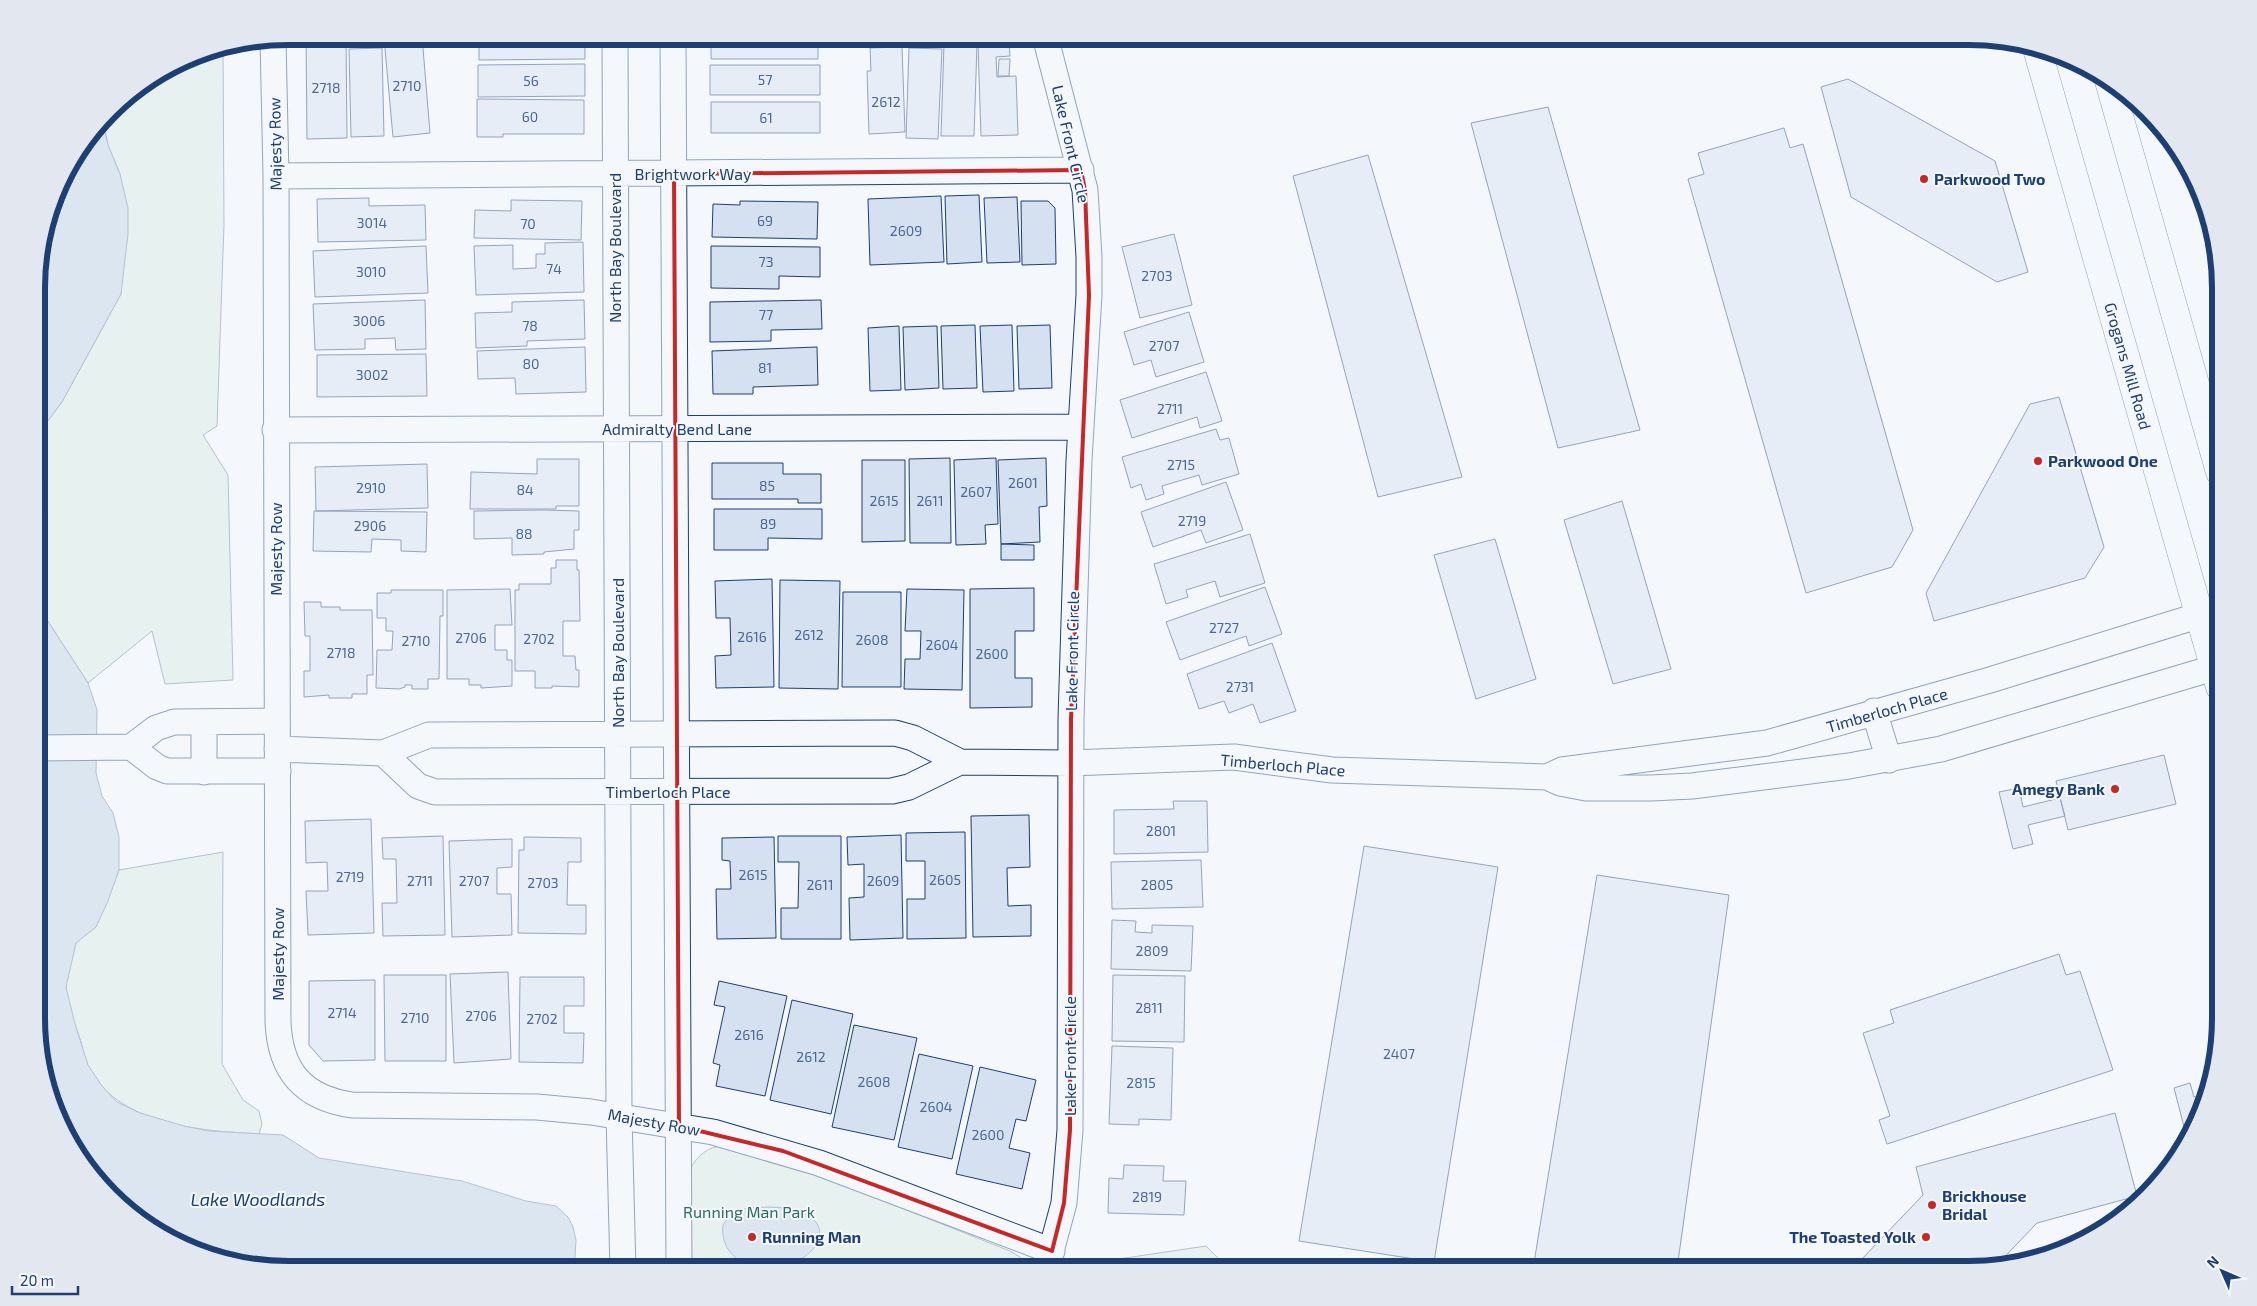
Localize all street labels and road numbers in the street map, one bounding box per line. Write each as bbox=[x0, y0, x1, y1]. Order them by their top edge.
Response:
street label: Lake Front Circle bbox=[1049, 83, 1094, 205]
street label: Majesty Row bbox=[264, 97, 286, 191]
street label: Brightwork Way bbox=[635, 164, 752, 183]
street label: North Bay Boulevard bbox=[605, 173, 624, 323]
street label: Grogans Mill Road bbox=[2101, 300, 2156, 432]
street label: Admiralty Bend Lane bbox=[602, 419, 752, 438]
street label: Majesty Row bbox=[266, 502, 286, 596]
street label: North Bay Boulevard bbox=[608, 578, 627, 728]
street label: Lake Front Circle bbox=[1061, 591, 1082, 711]
street label: Timberloch Place bbox=[1824, 683, 1950, 736]
street label: Timberloch Place bbox=[1220, 750, 1346, 779]
street label: Timberloch Place bbox=[605, 782, 731, 801]
street label: Majesty Row bbox=[268, 907, 288, 1001]
street label: Lake Front Circle bbox=[1060, 996, 1079, 1116]
street label: Majesty Row bbox=[606, 1104, 702, 1140]

